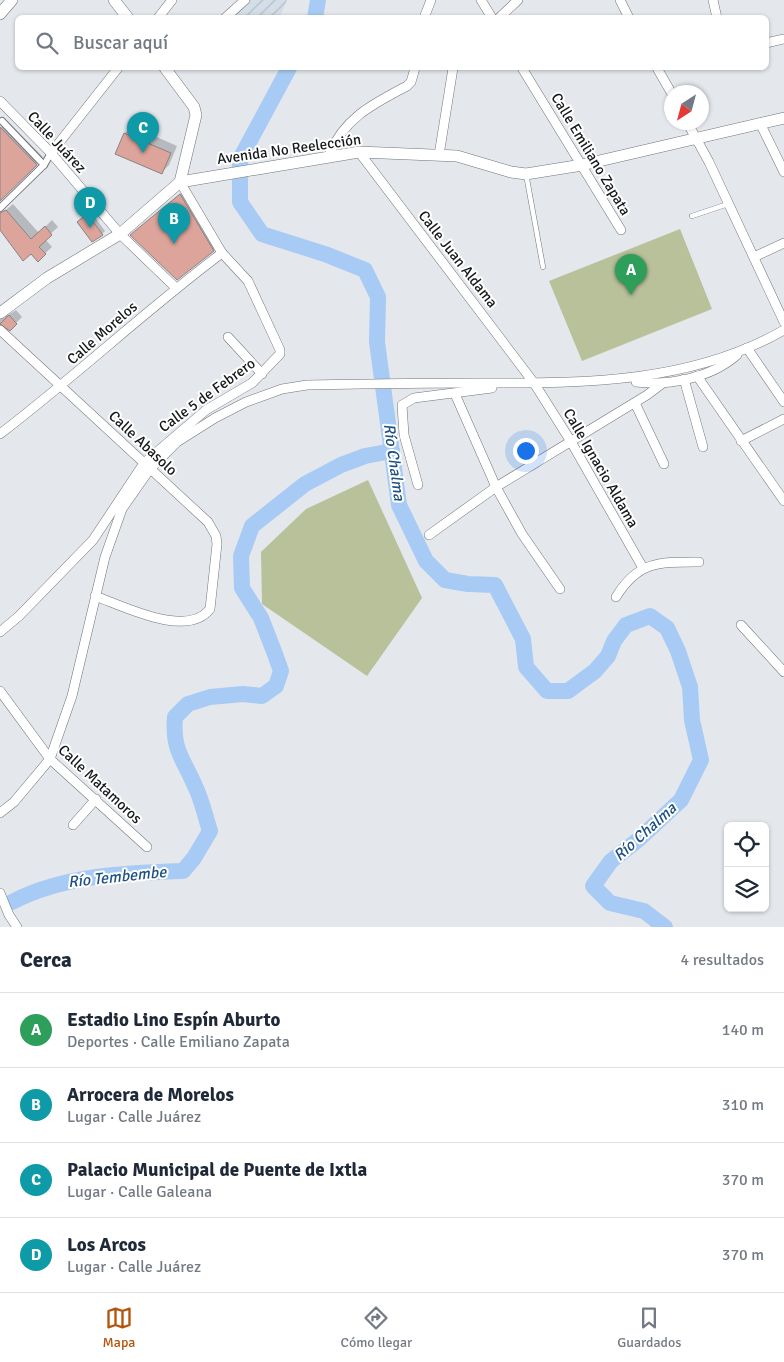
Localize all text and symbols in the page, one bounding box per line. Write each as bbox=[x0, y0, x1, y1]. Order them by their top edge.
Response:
search box bbox=[15, 15, 769, 70]
icon: search bbox=[33, 29, 61, 57]
text: Buscar aquí bbox=[73, 31, 168, 55]
north arrow bbox=[664, 85, 709, 130]
street label: Calle Emiliano Zapata bbox=[547, 89, 635, 219]
street label: Calle Juárez bbox=[24, 107, 90, 177]
pin: C bbox=[127, 112, 159, 153]
street label: Avenida No Reelección bbox=[216, 130, 362, 168]
pin: D bbox=[74, 187, 106, 228]
pin: B bbox=[158, 203, 190, 244]
street label: Calle Juan Aldama bbox=[414, 207, 502, 311]
pin: A bbox=[615, 254, 647, 295]
street label: Calle Morelos bbox=[63, 297, 141, 368]
street label: Calle 5 de Febrero bbox=[155, 354, 259, 436]
street label: Calle Ignacio Aldama bbox=[560, 405, 642, 531]
street label: Calle Abasolo bbox=[105, 407, 181, 479]
water label: Río Chalma bbox=[379, 422, 409, 503]
your location bbox=[513, 438, 539, 464]
street label: Calle Matamoros bbox=[55, 741, 146, 828]
water label: Río Chalma bbox=[609, 798, 681, 865]
map controls bbox=[724, 822, 769, 912]
button: locate bbox=[724, 822, 769, 867]
water label: Río Tembembe bbox=[67, 862, 168, 892]
button: layers bbox=[724, 867, 769, 912]
text: Cerca bbox=[20, 947, 72, 973]
text: 4 resultados bbox=[681, 950, 764, 970]
text: Estadio Lino Espín Aburto bbox=[67, 1008, 281, 1032]
text: A bbox=[31, 1020, 41, 1040]
text: 140 m bbox=[722, 1020, 764, 1040]
text: Deportes · Calle Emiliano Zapata bbox=[67, 1032, 290, 1052]
text: Arrocera de Morelos bbox=[67, 1083, 234, 1107]
text: B bbox=[31, 1095, 41, 1115]
text: 310 m bbox=[722, 1095, 764, 1115]
text: Lugar · Calle Juárez bbox=[67, 1107, 201, 1127]
text: Palacio Municipal de Puente de Ixtla bbox=[67, 1158, 367, 1182]
text: C bbox=[31, 1170, 41, 1190]
text: 370 m bbox=[722, 1170, 764, 1190]
text: Lugar · Calle Galeana bbox=[67, 1182, 212, 1202]
text: Los Arcos bbox=[67, 1233, 146, 1257]
text: D bbox=[31, 1245, 41, 1265]
text: 370 m bbox=[722, 1245, 764, 1265]
text: Lugar · Calle Juárez bbox=[67, 1257, 201, 1277]
tab: Mapa bbox=[103, 1304, 135, 1351]
tab: Cómo llegar bbox=[341, 1304, 412, 1351]
tab: Guardados bbox=[617, 1304, 681, 1351]

